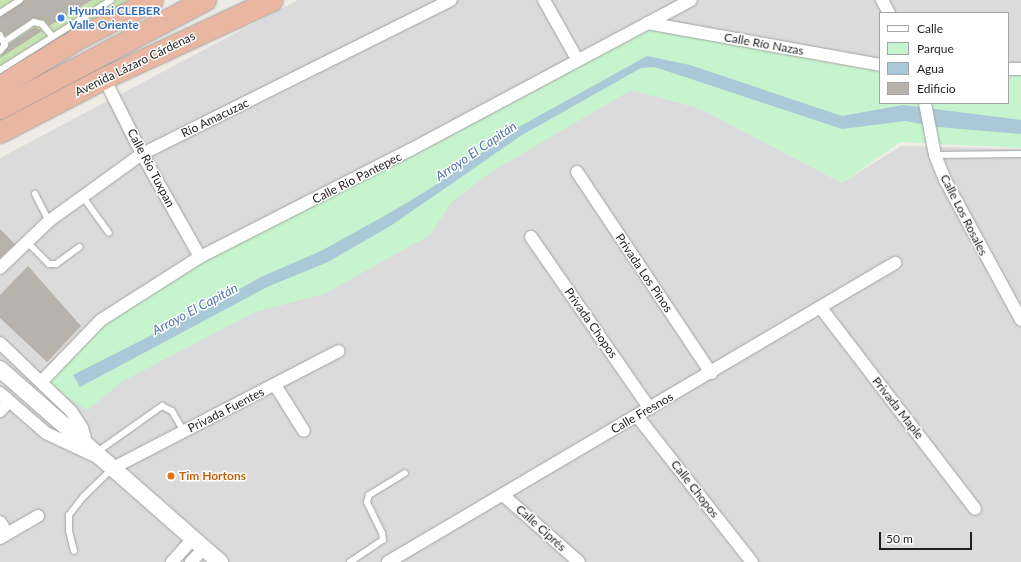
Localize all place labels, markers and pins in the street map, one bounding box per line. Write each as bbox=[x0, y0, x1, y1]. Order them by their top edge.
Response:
place label: Hyundai CLEBER Valle Oriente bbox=[69, 4, 160, 32]
marker: Hyundai CLEBER Valle Oriente bbox=[56, 13, 66, 23]
place label: Tim Hortons bbox=[179, 469, 246, 483]
marker: Tim Hortons bbox=[166, 471, 176, 481]

